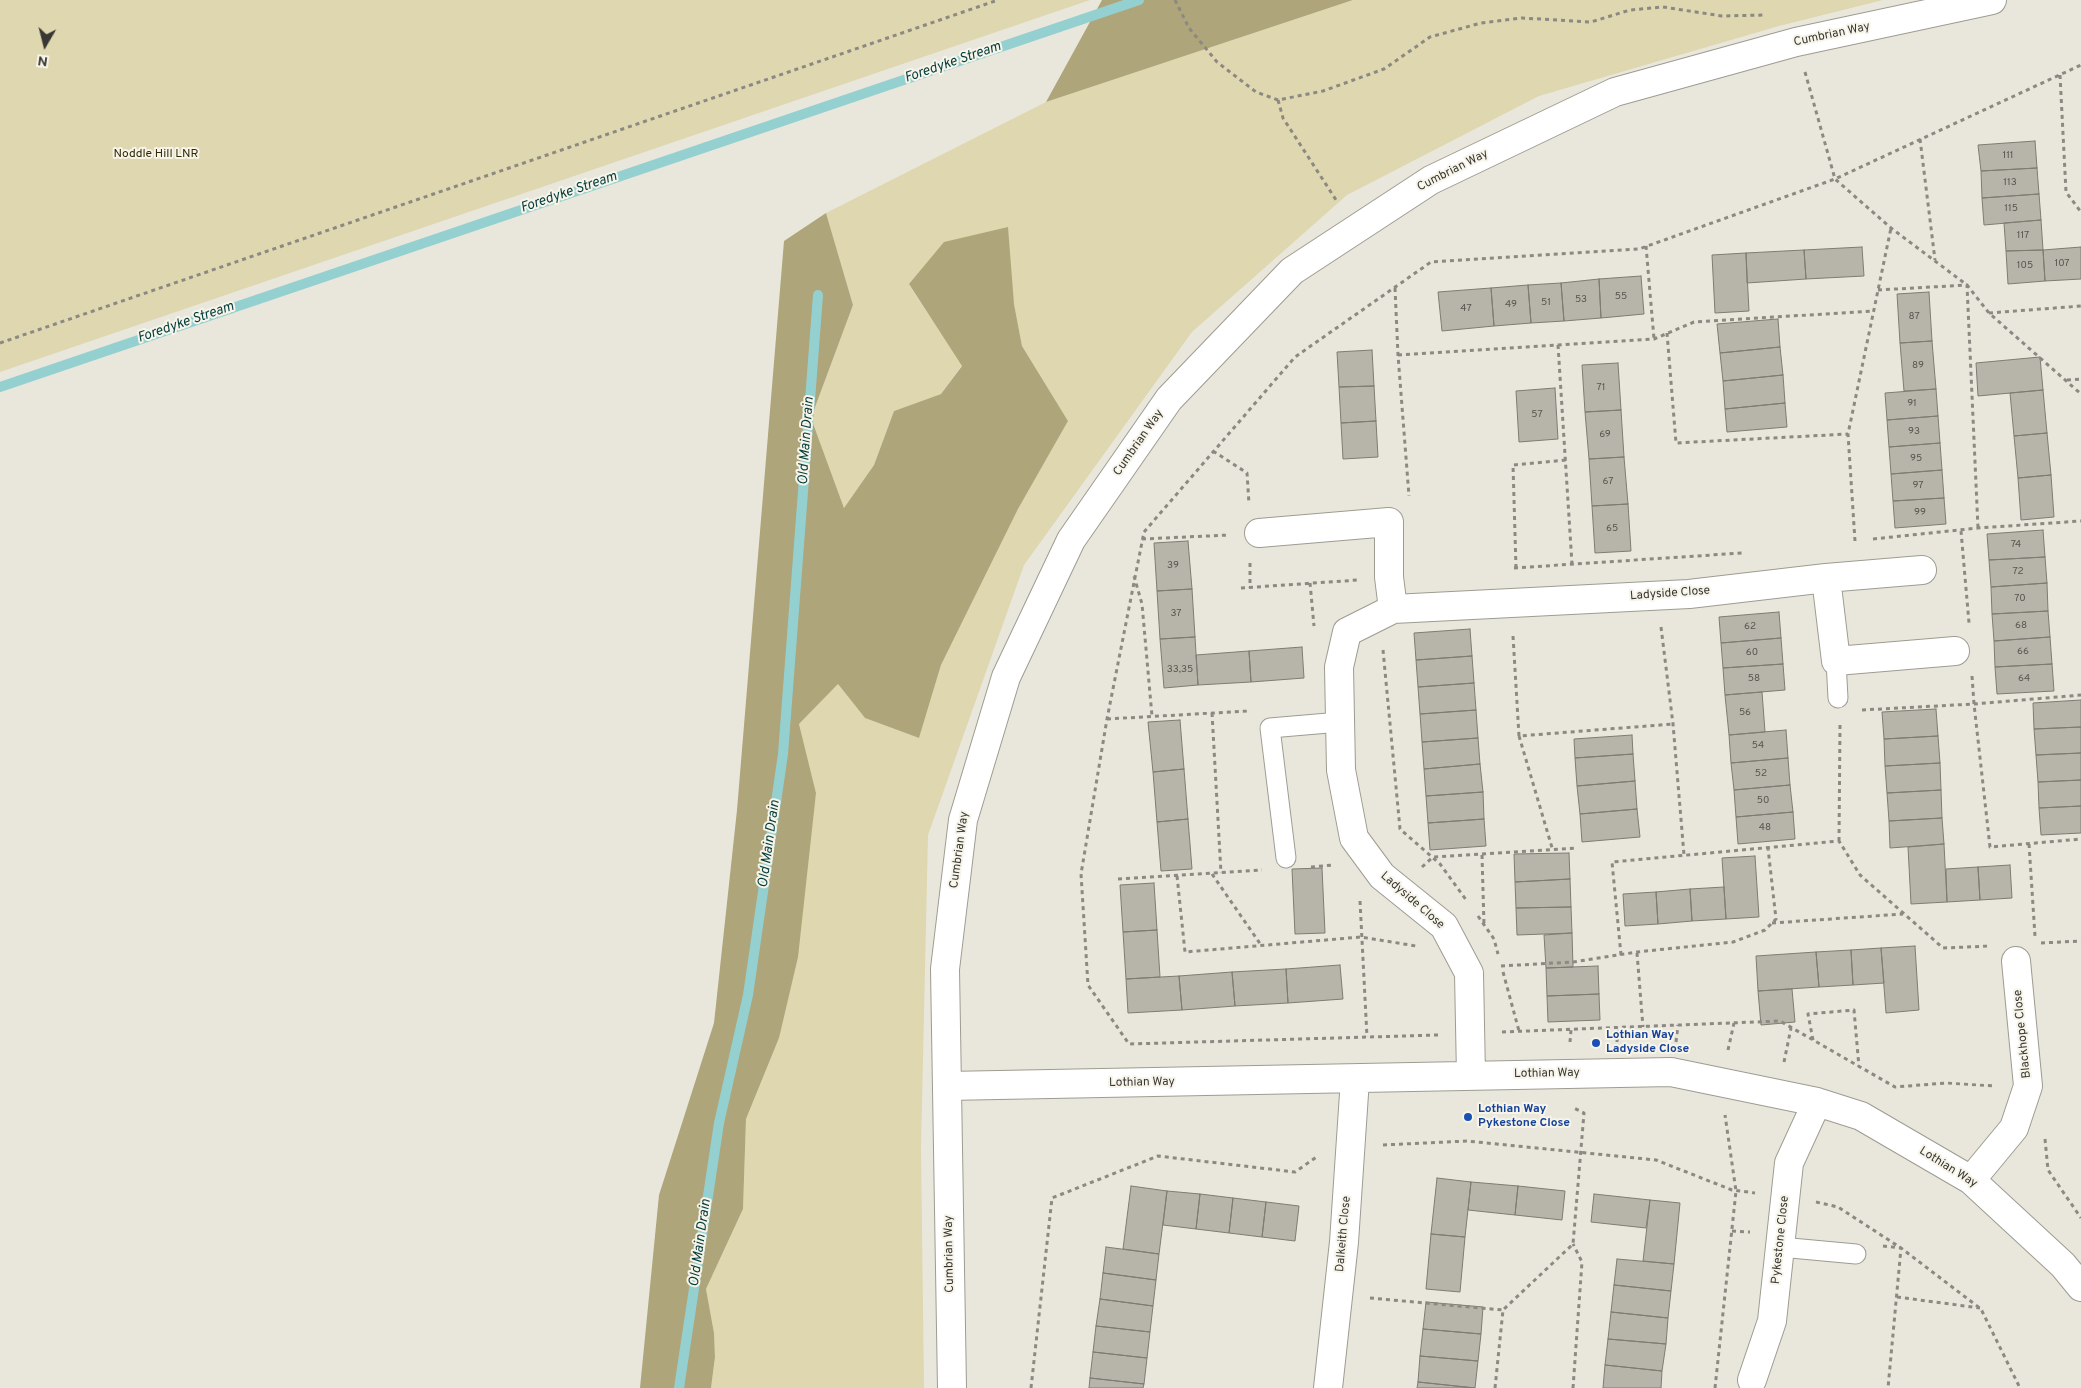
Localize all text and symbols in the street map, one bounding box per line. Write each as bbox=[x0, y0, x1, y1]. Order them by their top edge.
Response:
north arrow bbox=[20, 20, 70, 70]
street label: Cumbrian Way bbox=[1793, 20, 1871, 50]
water label: Foredyke Stream bbox=[903, 39, 1003, 87]
text: N bbox=[37, 51, 49, 69]
street label: Cumbrian Way bbox=[1415, 147, 1491, 195]
park label: Noddle Hill LNR bbox=[113, 148, 199, 162]
house number: 111 bbox=[2002, 150, 2014, 162]
water label: Foredyke Stream bbox=[519, 169, 619, 217]
house number: 113 bbox=[2003, 177, 2017, 189]
house number: 115 bbox=[2004, 203, 2018, 215]
house number: 117 bbox=[2017, 230, 2029, 242]
house number: 107 bbox=[2054, 258, 2070, 270]
house number: 105 bbox=[2017, 260, 2033, 272]
house number: 55 bbox=[1615, 291, 1627, 303]
house number: 53 bbox=[1575, 294, 1587, 306]
house number: 51 bbox=[1541, 297, 1551, 309]
water label: Foredyke Stream bbox=[136, 299, 236, 347]
house number: 49 bbox=[1505, 299, 1517, 311]
house number: 47 bbox=[1460, 303, 1472, 315]
house number: 87 bbox=[1908, 311, 1920, 323]
house number: 89 bbox=[1912, 360, 1924, 372]
house number: 71 bbox=[1596, 382, 1606, 394]
water label: Old Main Drain bbox=[796, 396, 818, 486]
house number: 91 bbox=[1907, 398, 1917, 410]
street label: Cumbrian Way bbox=[1111, 407, 1167, 479]
house number: 57 bbox=[1531, 409, 1543, 421]
house number: 93 bbox=[1908, 426, 1920, 438]
house number: 69 bbox=[1599, 429, 1611, 441]
house number: 95 bbox=[1910, 453, 1922, 465]
house number: 67 bbox=[1603, 476, 1613, 488]
house number: 97 bbox=[1913, 480, 1923, 492]
house number: 99 bbox=[1914, 507, 1926, 519]
house number: 65 bbox=[1606, 523, 1618, 535]
house number: 74 bbox=[2011, 539, 2021, 551]
house number: 39 bbox=[1167, 560, 1179, 572]
house number: 72 bbox=[2012, 566, 2024, 578]
street label: Ladyside Close bbox=[1629, 584, 1711, 604]
house number: 70 bbox=[2014, 593, 2026, 605]
house number: 37 bbox=[1170, 608, 1182, 620]
house number: 68 bbox=[2015, 620, 2027, 632]
house number: 62 bbox=[1744, 621, 1756, 633]
house number: 66 bbox=[2017, 646, 2029, 658]
house number: 60 bbox=[1746, 647, 1758, 659]
house number: 33,35 bbox=[1167, 664, 1193, 676]
house number: 58 bbox=[1748, 673, 1760, 685]
house number: 64 bbox=[2018, 673, 2030, 685]
house number: 56 bbox=[1739, 707, 1751, 719]
house number: 54 bbox=[1752, 740, 1764, 752]
house number: 52 bbox=[1755, 768, 1767, 780]
house number: 50 bbox=[1757, 795, 1769, 807]
water label: Old Main Drain bbox=[756, 799, 784, 889]
street label: Cumbrian Way bbox=[947, 811, 973, 889]
house number: 48 bbox=[1759, 822, 1771, 834]
street label: Ladyside Close bbox=[1377, 869, 1447, 933]
street label: Blackhope Close bbox=[2011, 989, 2035, 1079]
place label: Lothian Way Ladyside Close bbox=[1606, 1029, 1689, 1057]
marker: Lothian Way Ladyside Close bbox=[1590, 1037, 1602, 1049]
street label: Lothian Way bbox=[1514, 1066, 1580, 1082]
street label: Lothian Way bbox=[1109, 1075, 1175, 1091]
place label: Lothian Way Pykestone Close bbox=[1478, 1103, 1570, 1131]
marker: Lothian Way Pykestone Close bbox=[1462, 1111, 1474, 1123]
street label: Lothian Way bbox=[1916, 1144, 1980, 1192]
street label: Dalkeith Close bbox=[1334, 1195, 1354, 1273]
street label: Pykestone Close bbox=[1769, 1195, 1793, 1285]
water label: Old Main Drain bbox=[687, 1198, 715, 1288]
street label: Cumbrian Way bbox=[942, 1215, 958, 1293]

